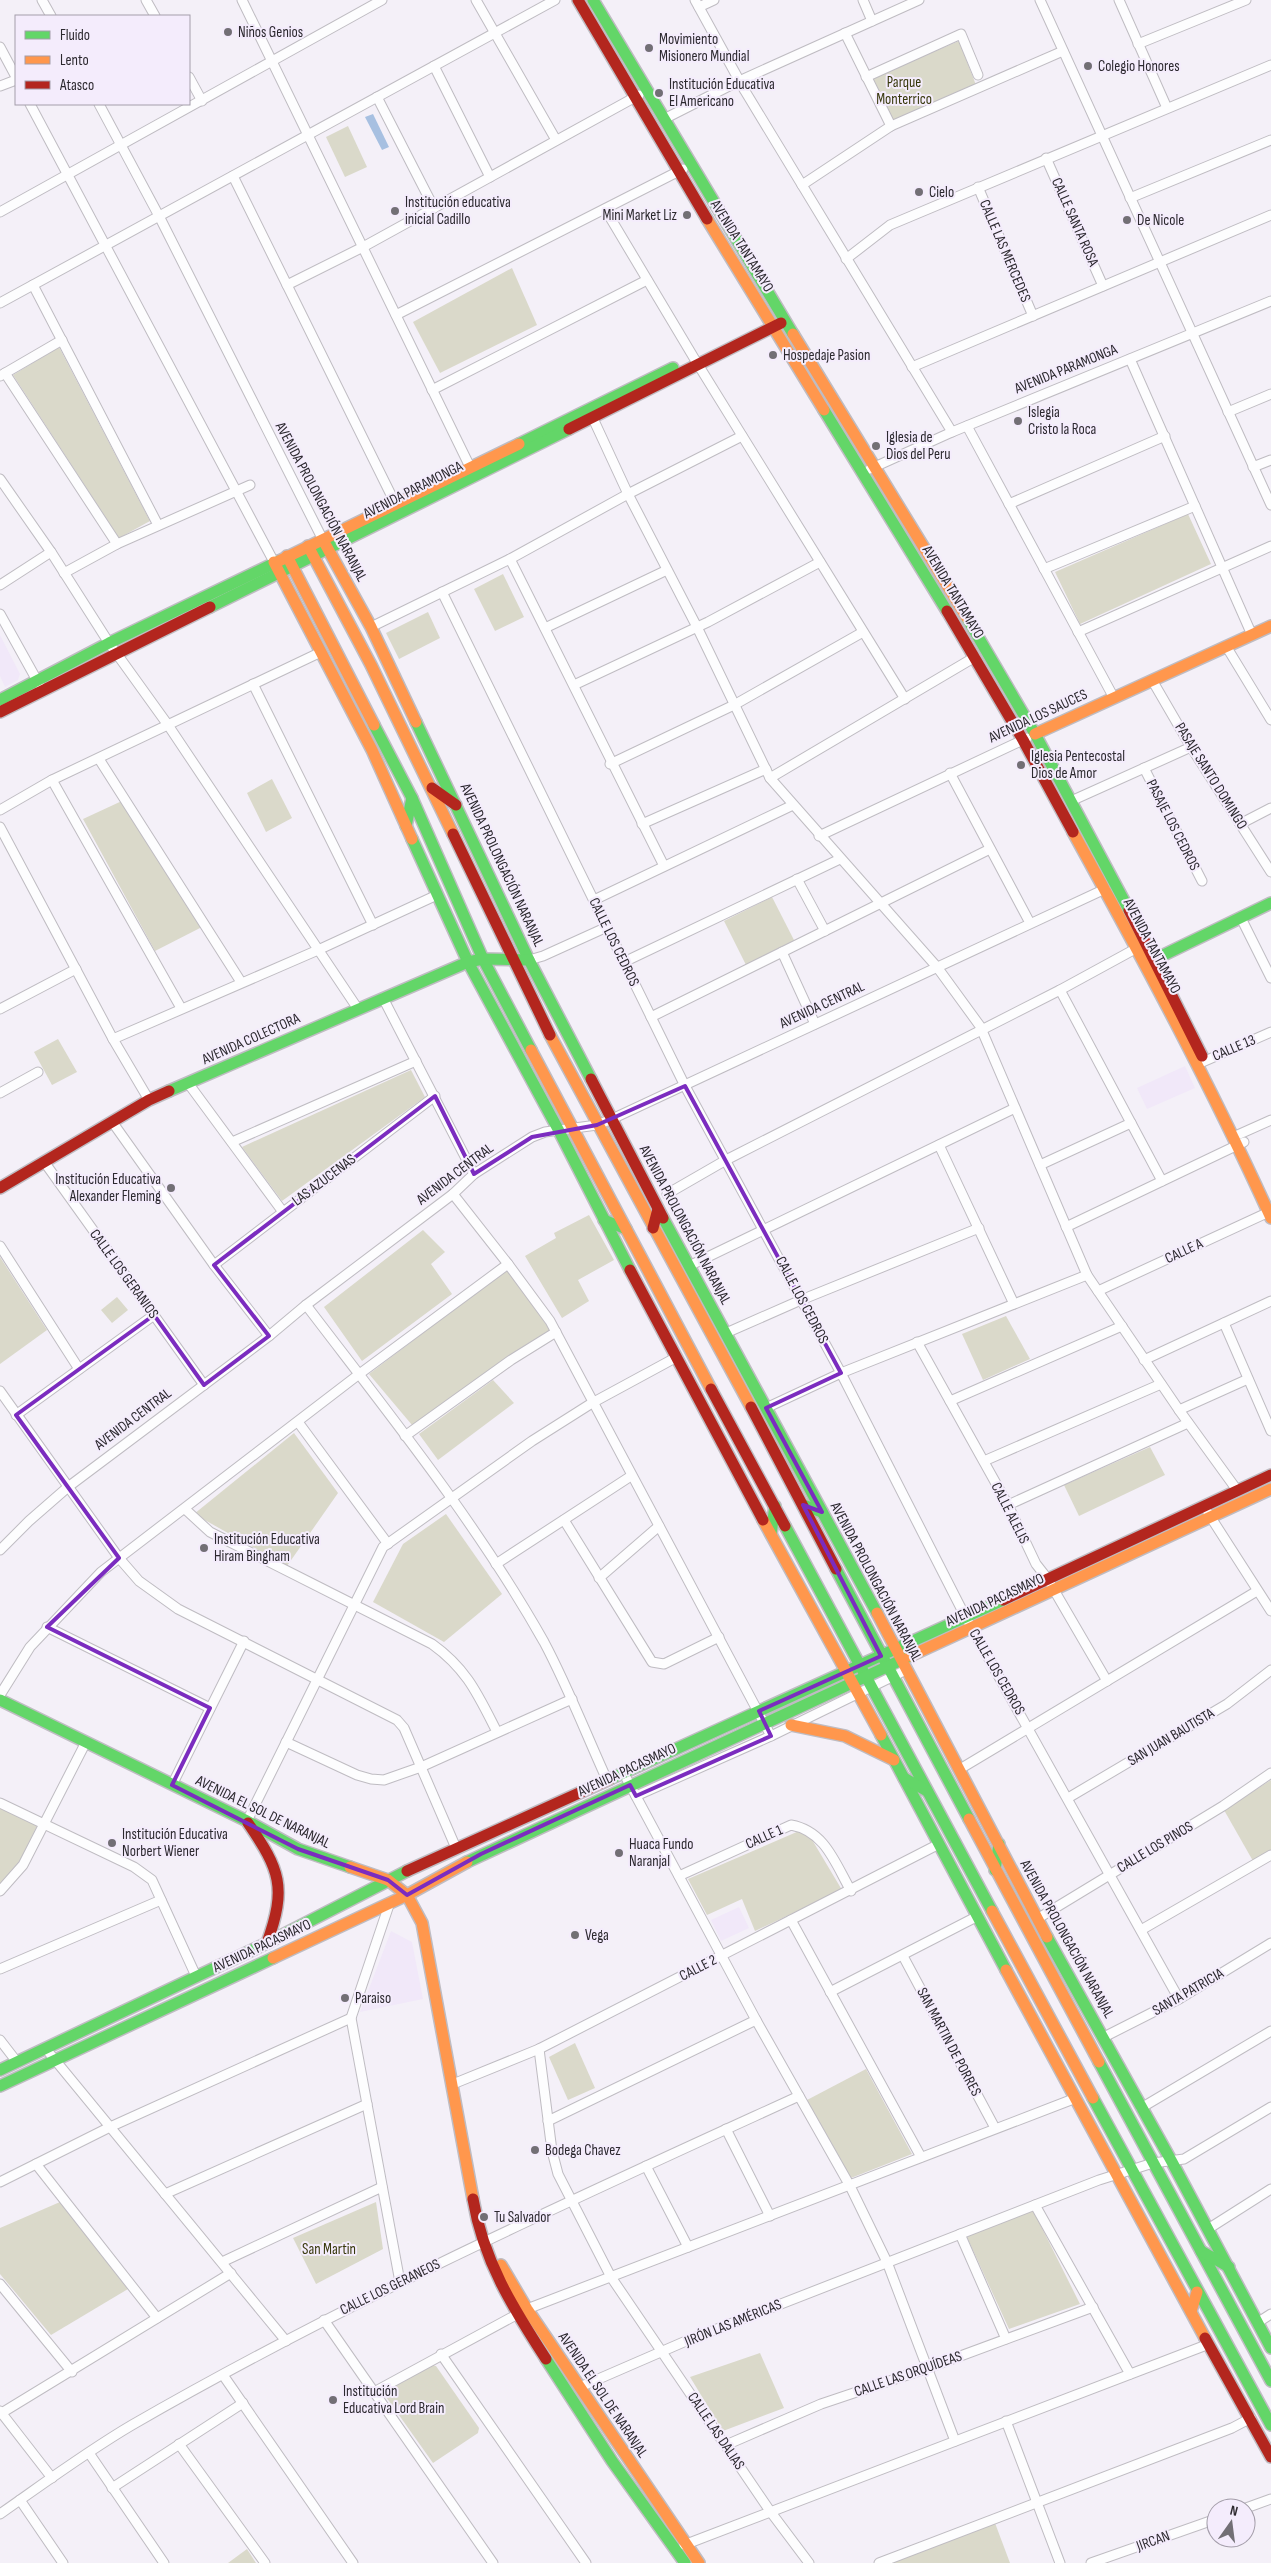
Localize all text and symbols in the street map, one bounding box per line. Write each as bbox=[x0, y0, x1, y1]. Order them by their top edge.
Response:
legend bbox=[15, 15, 190, 105]
place label: Niños Genios bbox=[238, 23, 303, 42]
text: Fluido bbox=[60, 26, 90, 45]
marker: Niños Genios bbox=[222, 26, 234, 38]
place label: Movimiento Misionero Mundial bbox=[659, 30, 749, 66]
marker: Movimiento Misionero Mundial bbox=[643, 42, 655, 54]
text: Lento bbox=[60, 51, 89, 70]
place label: Colegio Honores bbox=[1098, 57, 1180, 76]
marker: Colegio Honores bbox=[1082, 60, 1094, 72]
park label: Parque Monterrico bbox=[876, 73, 932, 109]
place label: Institución Educativa El Americano bbox=[669, 75, 775, 111]
text: Atasco bbox=[59, 76, 94, 95]
marker: Institución Educativa El Americano bbox=[653, 87, 665, 99]
street label: CALLE SANTA ROSA bbox=[1047, 175, 1103, 270]
place label: Cielo bbox=[929, 183, 954, 202]
marker: Cielo bbox=[913, 186, 925, 198]
place label: Institución educativa inicial Cadillo bbox=[405, 193, 511, 229]
street label: AVENIDA TANTAMAYO bbox=[706, 196, 778, 296]
street label: CALLE LAS MERCEDES bbox=[975, 197, 1035, 305]
marker: Institución educativa inicial Cadillo bbox=[389, 205, 401, 217]
place label: Mini Market Liz bbox=[603, 206, 678, 225]
marker: Mini Market Liz bbox=[681, 209, 693, 221]
place label: De Nicole bbox=[1137, 211, 1184, 230]
marker: De Nicole bbox=[1121, 214, 1133, 226]
street label: AVENIDA PARAMONGA bbox=[1011, 340, 1121, 399]
place label: Hospedaje Pasion bbox=[783, 346, 870, 365]
marker: Hospedaje Pasion bbox=[767, 349, 779, 361]
place label: Islegia Cristo la Roca bbox=[1028, 403, 1096, 439]
marker: Islegia Cristo la Roca bbox=[1012, 415, 1024, 427]
street label: AVENIDA PROLONGACIÓN NARANJAL bbox=[270, 418, 371, 585]
place label: Iglesia de Dios del Peru bbox=[886, 428, 951, 464]
marker: Iglesia de Dios del Peru bbox=[870, 440, 882, 452]
street label: AVENIDA PARAMONGA bbox=[359, 457, 466, 524]
street label: AVENIDA TANTAMAYO bbox=[917, 541, 988, 642]
street label: AVENIDA LOS SAUCES bbox=[985, 685, 1091, 748]
street label: PASAJE SANTO DOMINGO bbox=[1170, 719, 1252, 833]
place label: Iglesia Pentecostal Dios de Amor bbox=[1031, 747, 1125, 783]
marker: Iglesia Pentecostal Dios de Amor bbox=[1015, 759, 1027, 771]
street label: PASAJE LOS CEDROS bbox=[1142, 776, 1204, 874]
street label: AVENIDA PROLONGACIÓN NARANJAL bbox=[455, 779, 548, 950]
street label: AVENIDA TANTAMAYO bbox=[1118, 894, 1185, 997]
street label: CALLE LOS CEDROS bbox=[584, 895, 644, 989]
street label: AVENIDA CENTRAL bbox=[776, 977, 868, 1033]
street label: AVENIDA COLECTORA bbox=[198, 1009, 303, 1070]
street label: CALLE 13 bbox=[1210, 1030, 1258, 1066]
street label: AVENIDA CENTRAL bbox=[412, 1139, 498, 1210]
street label: AVENIDA PROLONGACIÓN NARANJAL bbox=[634, 1141, 735, 1308]
street label: LAS AZUCENAS bbox=[288, 1150, 360, 1210]
place label: Institución Educativa Alexander Fleming bbox=[55, 1170, 161, 1206]
marker: Institución Educativa Alexander Fleming bbox=[165, 1182, 177, 1194]
street label: CALLE LOS GERANIOS bbox=[85, 1225, 163, 1323]
street label: CALLE A bbox=[1162, 1234, 1207, 1268]
street label: CALLE LOS CEDROS bbox=[771, 1253, 833, 1347]
street label: AVENIDA CENTRAL bbox=[90, 1384, 176, 1455]
street label: CALLE ALELIS bbox=[986, 1479, 1034, 1547]
street label: AVENIDA PROLONGACIÓN NARANJAL bbox=[825, 1498, 926, 1665]
place label: Institución Educativa Hiram Bingham bbox=[214, 1530, 320, 1566]
marker: Institución Educativa Hiram Bingham bbox=[198, 1542, 210, 1554]
street label: AVENIDA PACASMAYO bbox=[942, 1569, 1047, 1631]
street label: CALLE LOS CEDROS bbox=[965, 1626, 1029, 1718]
street label: SAN JUAN BAUTISTA bbox=[1124, 1703, 1218, 1770]
street label: AVENIDA PACASMAYO bbox=[574, 1739, 679, 1801]
street label: AVENIDA EL SOL DE NARANJAL bbox=[192, 1771, 334, 1853]
street label: CALLE LOS PINOS bbox=[1113, 1817, 1197, 1877]
street label: CALLE 1 bbox=[742, 1820, 786, 1854]
place label: Institución Educativa Norbert Wiener bbox=[122, 1825, 228, 1861]
place label: Huaca Fundo Naranjal bbox=[629, 1835, 693, 1871]
marker: Institución Educativa Norbert Wiener bbox=[106, 1837, 118, 1849]
marker: Huaca Fundo Naranjal bbox=[613, 1847, 625, 1859]
street label: AVENIDA PROLONGACIÓN NARANJAL bbox=[1015, 1856, 1119, 2022]
street label: AVENIDA PACASMAYO bbox=[209, 1915, 314, 1977]
place label: Vega bbox=[585, 1926, 609, 1945]
marker: Vega bbox=[569, 1929, 581, 1941]
street label: CALLE 2 bbox=[676, 1951, 720, 1985]
street label: SANTA PATRICIA bbox=[1149, 1964, 1228, 2020]
street label: SAN MARTIN DE PORRES bbox=[912, 1984, 986, 2100]
place label: Paraiso bbox=[355, 1989, 391, 2008]
marker: Paraiso bbox=[339, 1992, 351, 2004]
place label: Bodega Chavez bbox=[545, 2141, 621, 2160]
marker: Bodega Chavez bbox=[529, 2144, 541, 2156]
place label: Tu Salvador bbox=[494, 2208, 551, 2227]
marker: Tu Salvador bbox=[478, 2211, 490, 2223]
park label: San Martin bbox=[302, 2240, 356, 2259]
street label: CALLE LOS GERANEOS bbox=[337, 2255, 443, 2319]
street label: JIRÓN LAS AMÉRICAS bbox=[681, 2295, 784, 2351]
street label: AVENIDA EL SOL DE NARANJAL bbox=[553, 2328, 652, 2462]
street label: CALLE LAS ORQUÍDEAS bbox=[852, 2347, 964, 2401]
place label: Institución Educativa Lord Brain bbox=[343, 2382, 444, 2418]
street label: CALLE LAS DALIAS bbox=[683, 2389, 749, 2473]
marker: Institución Educativa Lord Brain bbox=[327, 2394, 339, 2406]
north arrow bbox=[1206, 2498, 1256, 2548]
text: N bbox=[1228, 2502, 1240, 2520]
street label: JIRCAN bbox=[1133, 2526, 1172, 2556]

